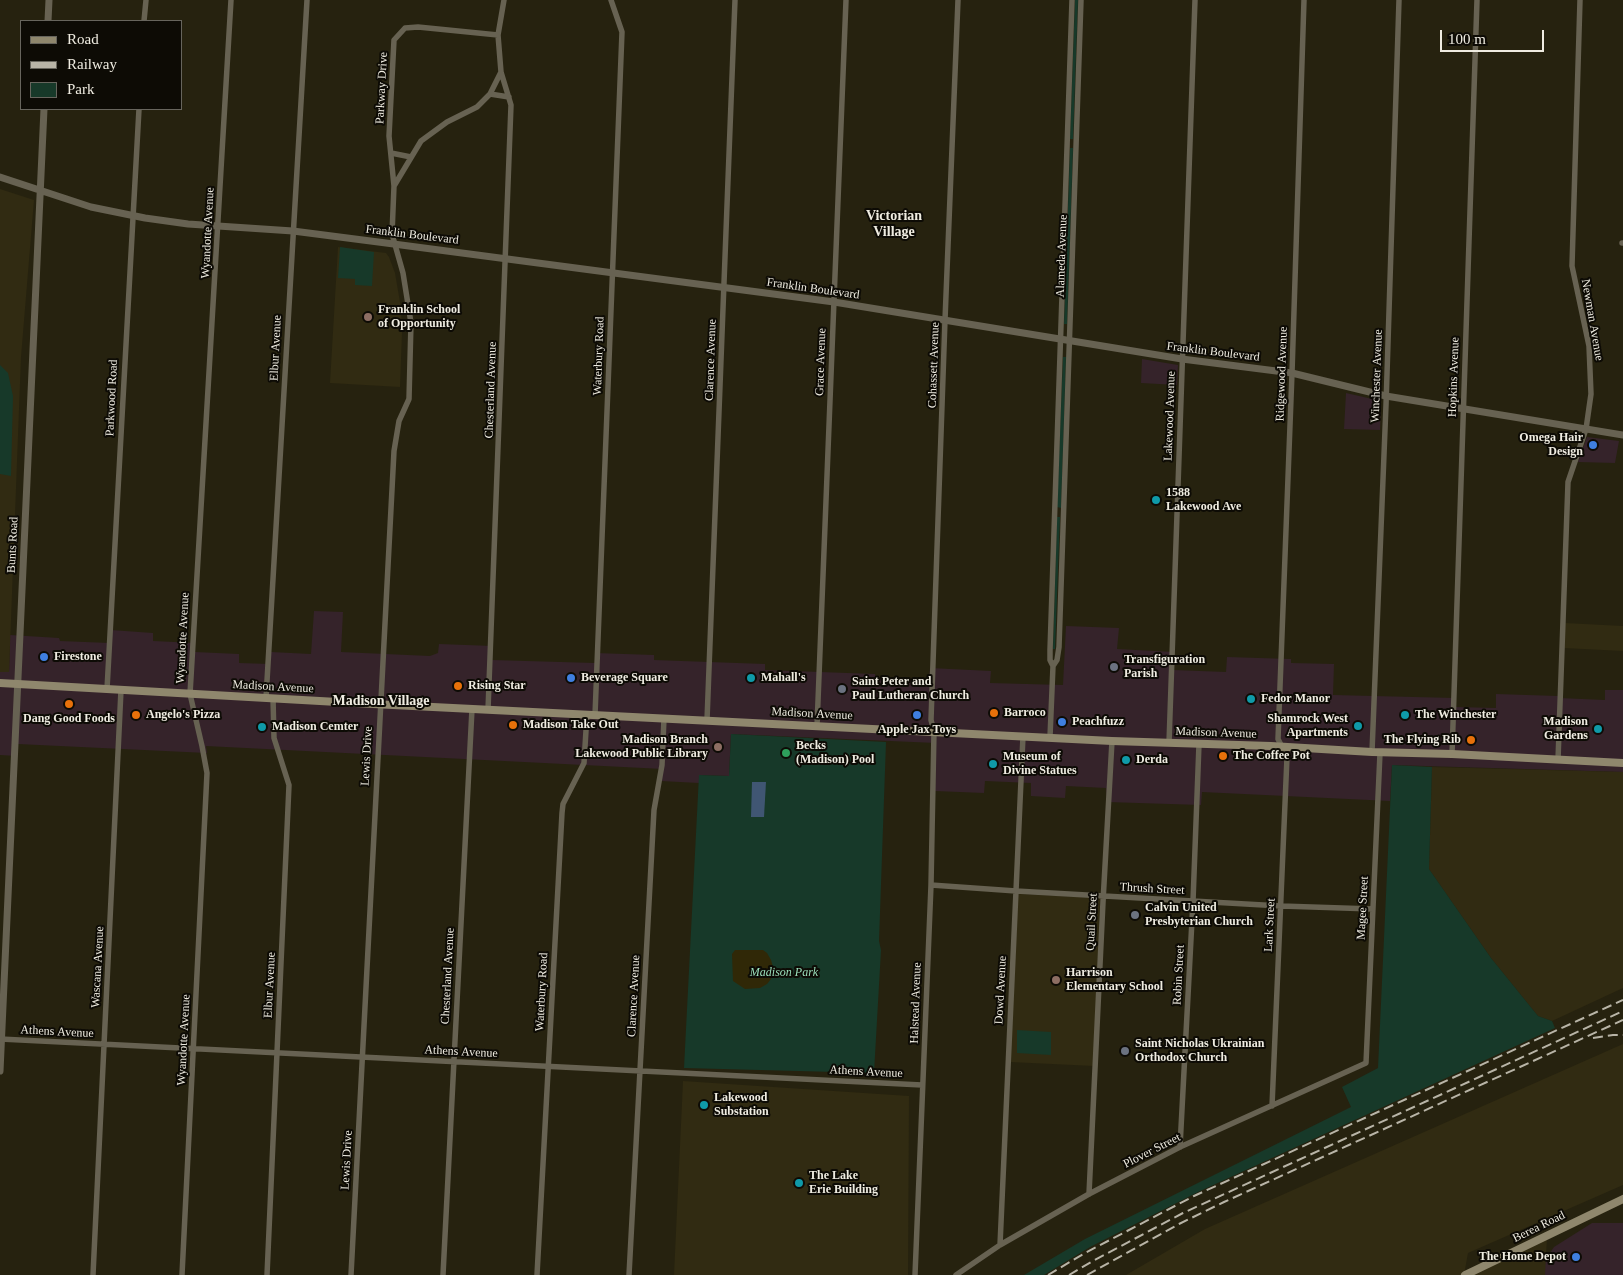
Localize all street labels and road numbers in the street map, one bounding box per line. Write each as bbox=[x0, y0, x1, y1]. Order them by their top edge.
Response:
street label: Parkway Drive bbox=[373, 52, 391, 124]
street label: Wyandotte Avenue bbox=[198, 187, 218, 279]
street label: Alameda Avenue bbox=[1053, 214, 1071, 298]
street label: Franklin Boulevard bbox=[365, 222, 459, 248]
street label: Franklin Boulevard bbox=[766, 275, 860, 303]
street label: Newman Avenue bbox=[1578, 278, 1606, 362]
street label: Elbur Avenue bbox=[267, 315, 285, 381]
street label: Waterbury Road bbox=[590, 316, 608, 396]
street label: Clarence Avenue bbox=[702, 319, 720, 401]
street label: Cohassett Avenue bbox=[925, 322, 943, 408]
street label: Ridgewood Avenue bbox=[1273, 326, 1291, 422]
street label: Grace Avenue bbox=[813, 328, 829, 396]
street label: Winchester Avenue bbox=[1368, 329, 1386, 423]
street label: Hopkins Avenue bbox=[1445, 337, 1463, 417]
street label: Franklin Boulevard bbox=[1166, 339, 1260, 365]
street label: Chesterland Avenue bbox=[482, 341, 500, 439]
street label: Parkwood Road bbox=[103, 359, 121, 437]
street label: Lakewood Avenue bbox=[1161, 371, 1179, 461]
street label: Bunts Road bbox=[4, 516, 22, 574]
street label: Wyandotte Avenue bbox=[173, 592, 193, 684]
street label: Madison Avenue bbox=[232, 678, 314, 696]
street label: Madison Avenue bbox=[771, 705, 853, 723]
street label: Madison Avenue bbox=[1175, 724, 1257, 742]
street label: Lewis Drive bbox=[358, 726, 376, 786]
street label: Magee Street bbox=[1354, 876, 1372, 940]
street label: Thrush Street bbox=[1119, 880, 1185, 898]
street label: Quail Street bbox=[1083, 893, 1101, 951]
street label: Lark Street bbox=[1261, 898, 1279, 952]
street label: Wascana Avenue bbox=[89, 926, 107, 1008]
street label: Chesterland Avenue bbox=[438, 927, 458, 1025]
street label: Robin Street bbox=[1170, 945, 1188, 1005]
street label: Elbur Avenue bbox=[261, 952, 279, 1018]
street label: Waterbury Road bbox=[533, 952, 551, 1032]
street label: Clarence Avenue bbox=[625, 955, 643, 1037]
street label: Dowd Avenue bbox=[992, 955, 1010, 1025]
street label: Halstead Avenue bbox=[907, 962, 925, 1044]
street label: Wyandotte Avenue bbox=[174, 994, 194, 1086]
street label: Athens Avenue bbox=[20, 1023, 94, 1041]
street label: Athens Avenue bbox=[424, 1043, 498, 1061]
street label: Athens Avenue bbox=[829, 1063, 903, 1081]
street label: Lewis Drive bbox=[338, 1130, 356, 1190]
street label: Plover Street bbox=[1121, 1130, 1183, 1172]
street label: Berea Road bbox=[1511, 1208, 1567, 1246]

